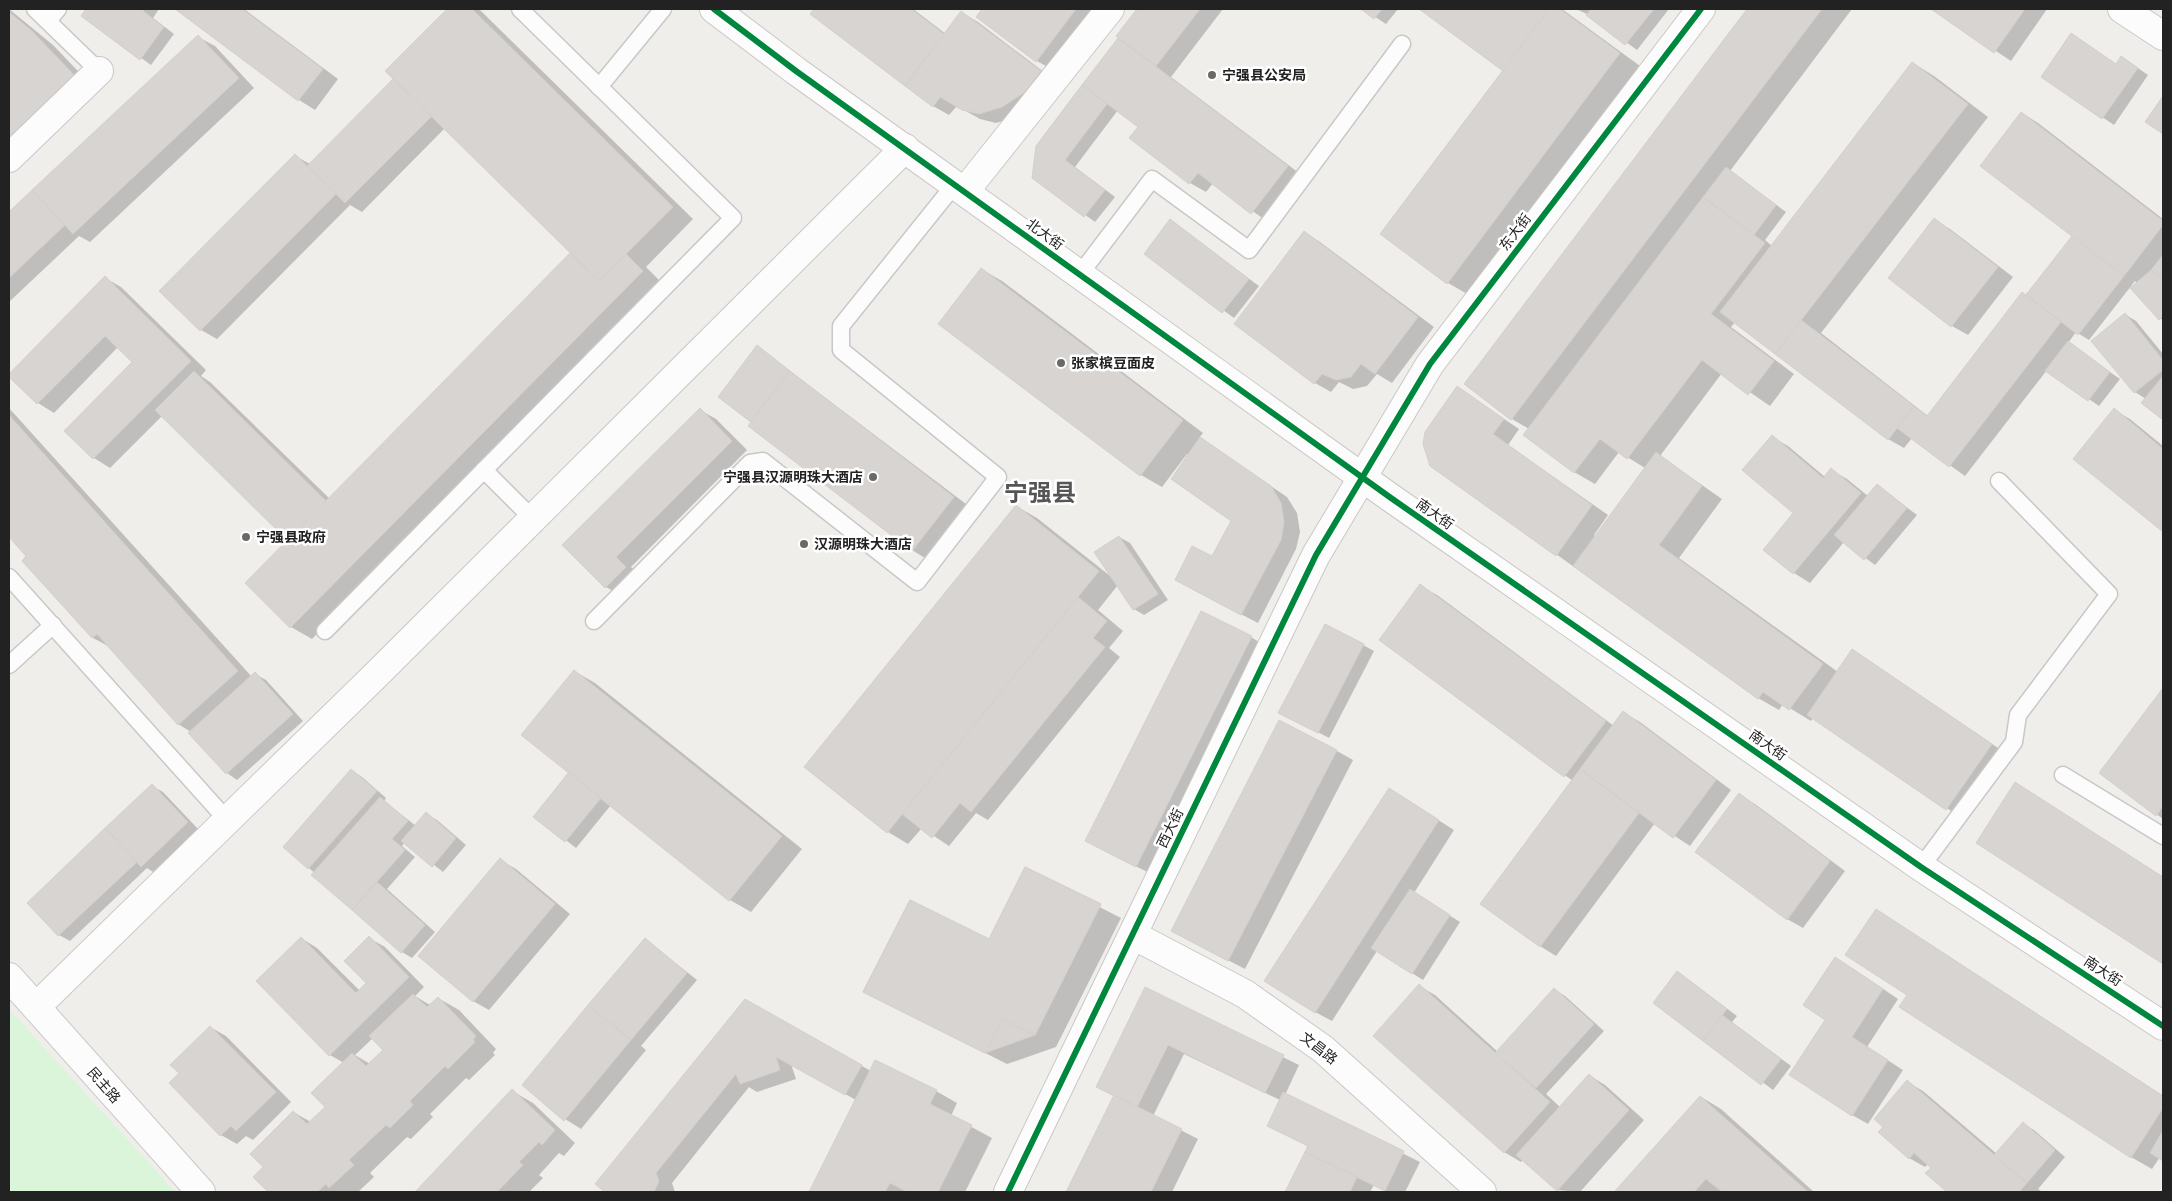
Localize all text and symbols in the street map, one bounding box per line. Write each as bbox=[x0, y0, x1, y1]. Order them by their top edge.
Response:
place label: 宁强县公安局 bbox=[1222, 66, 1306, 84]
marker: 宁强县公安局 bbox=[1206, 69, 1218, 81]
street label: 东大街 bbox=[1495, 210, 1535, 254]
street label: 北大街 bbox=[1023, 214, 1067, 254]
place label: 张家槟豆面皮 bbox=[1071, 354, 1155, 372]
marker: 张家槟豆面皮 bbox=[1055, 357, 1067, 369]
place label: 宁强县汉源明珠大酒店 bbox=[723, 468, 863, 486]
marker: 宁强县汉源明珠大酒店 bbox=[867, 471, 879, 483]
district label: 宁强县 bbox=[1004, 477, 1076, 507]
street label: 南大街 bbox=[1413, 495, 1457, 533]
place label: 宁强县政府 bbox=[256, 528, 326, 546]
marker: 宁强县政府 bbox=[240, 531, 252, 543]
place label: 汉源明珠大酒店 bbox=[814, 535, 912, 553]
marker: 汉源明珠大酒店 bbox=[798, 538, 810, 550]
street label: 南大街 bbox=[1746, 726, 1790, 764]
street label: 西大街 bbox=[1153, 805, 1187, 851]
street label: 南大街 bbox=[2080, 952, 2126, 990]
street label: 文昌路 bbox=[1297, 1028, 1341, 1068]
street label: 民主路 bbox=[83, 1063, 125, 1107]

